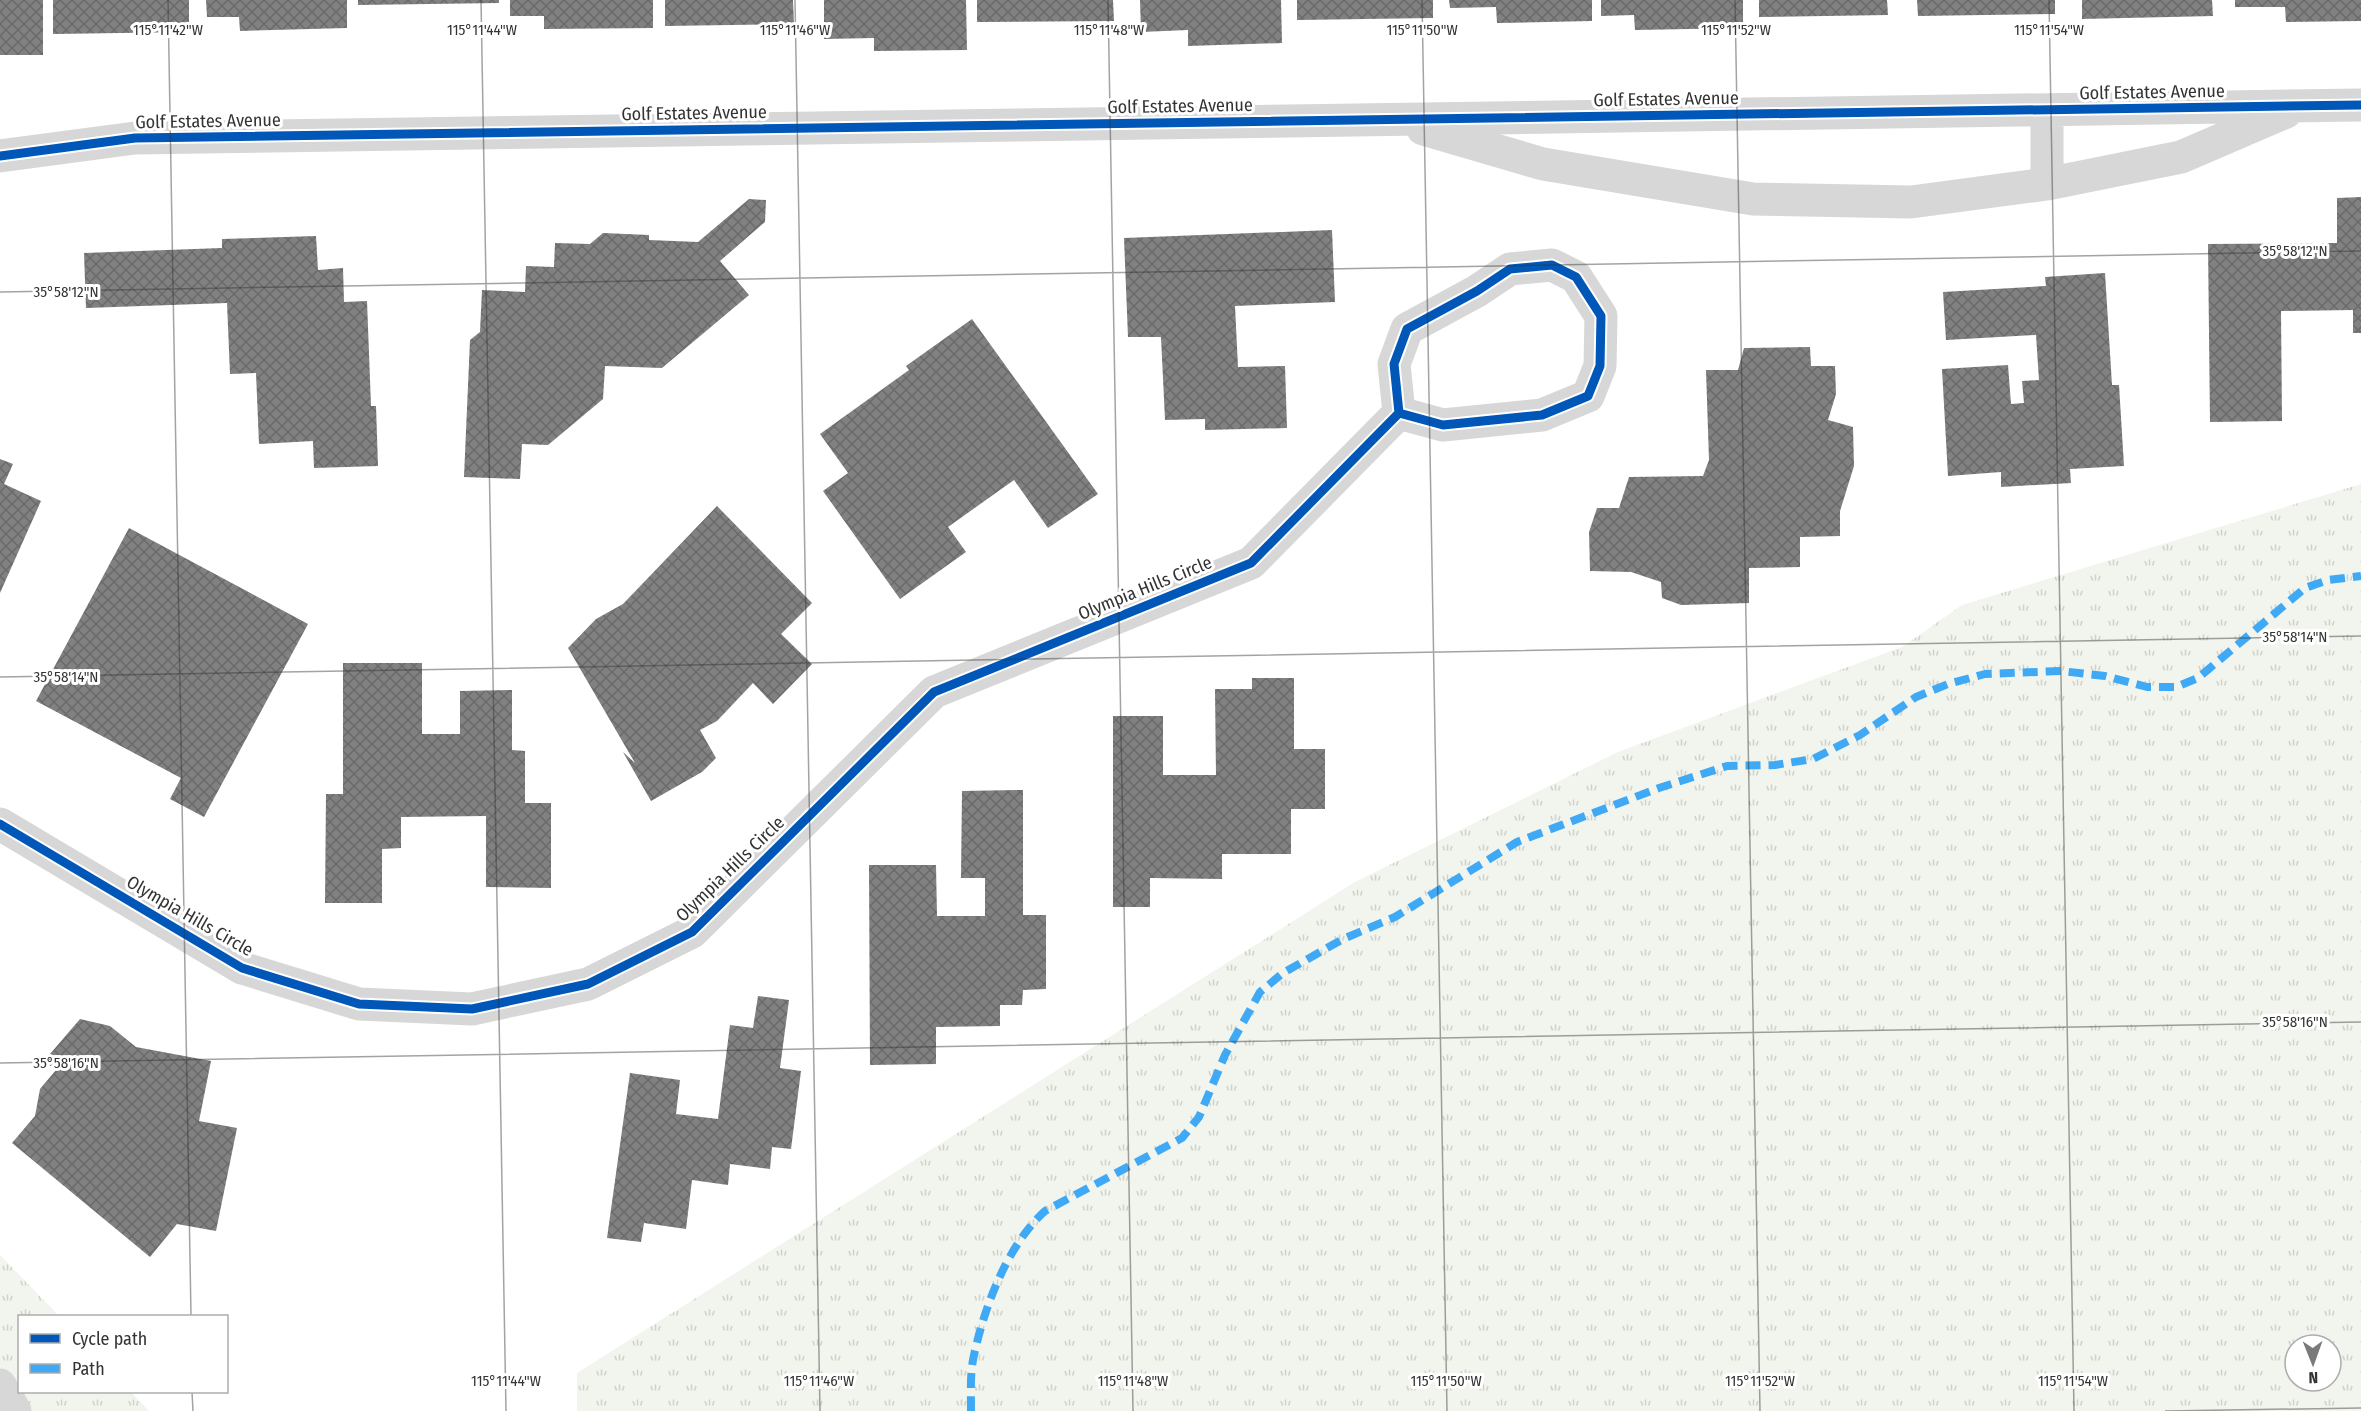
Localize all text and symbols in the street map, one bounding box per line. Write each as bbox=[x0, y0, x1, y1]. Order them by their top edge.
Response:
text: 115°11'42"W bbox=[133, 21, 203, 39]
text: 115°11'44"W bbox=[447, 21, 517, 39]
text: 115°11'46"W bbox=[760, 21, 830, 39]
text: 115°11'48"W bbox=[1074, 21, 1144, 39]
text: 115°11'50"W bbox=[1386, 21, 1458, 39]
text: 115°11'52"W bbox=[1701, 21, 1771, 39]
text: 115°11'54"W bbox=[2014, 21, 2084, 39]
street label: Golf Estates Avenue bbox=[2079, 80, 2225, 104]
street label: Golf Estates Avenue bbox=[1593, 87, 1739, 111]
street label: Golf Estates Avenue bbox=[1107, 94, 1253, 118]
street label: Golf Estates Avenue bbox=[621, 101, 767, 125]
street label: Golf Estates Avenue bbox=[135, 109, 281, 133]
text: 35°58'12"N bbox=[2263, 242, 2327, 260]
text: 35°58'12"N bbox=[34, 283, 98, 301]
street label: Olympia Hills Circle bbox=[1075, 551, 1215, 625]
text: 35°58'14"N bbox=[2263, 628, 2327, 646]
text: 35°58'14"N bbox=[34, 668, 98, 686]
street label: Olympia Hills Circle bbox=[671, 812, 789, 926]
street label: Olympia Hills Circle bbox=[123, 871, 257, 961]
text: 35°58'16"N bbox=[2262, 1013, 2328, 1031]
text: 35°58'16"N bbox=[33, 1054, 99, 1072]
legend bbox=[18, 1315, 228, 1393]
text: Cycle path bbox=[72, 1328, 147, 1350]
north arrow bbox=[2283, 1333, 2343, 1393]
text: Path bbox=[72, 1358, 105, 1380]
text: N bbox=[2308, 1368, 2318, 1387]
text: 115°11'44"W bbox=[471, 1372, 541, 1390]
text: 115°11'46"W bbox=[784, 1372, 854, 1390]
text: 115°11'48"W bbox=[1098, 1372, 1168, 1390]
text: 115°11'50"W bbox=[1410, 1372, 1482, 1390]
text: 115°11'52"W bbox=[1725, 1372, 1795, 1390]
text: 115°11'54"W bbox=[2038, 1372, 2108, 1390]

